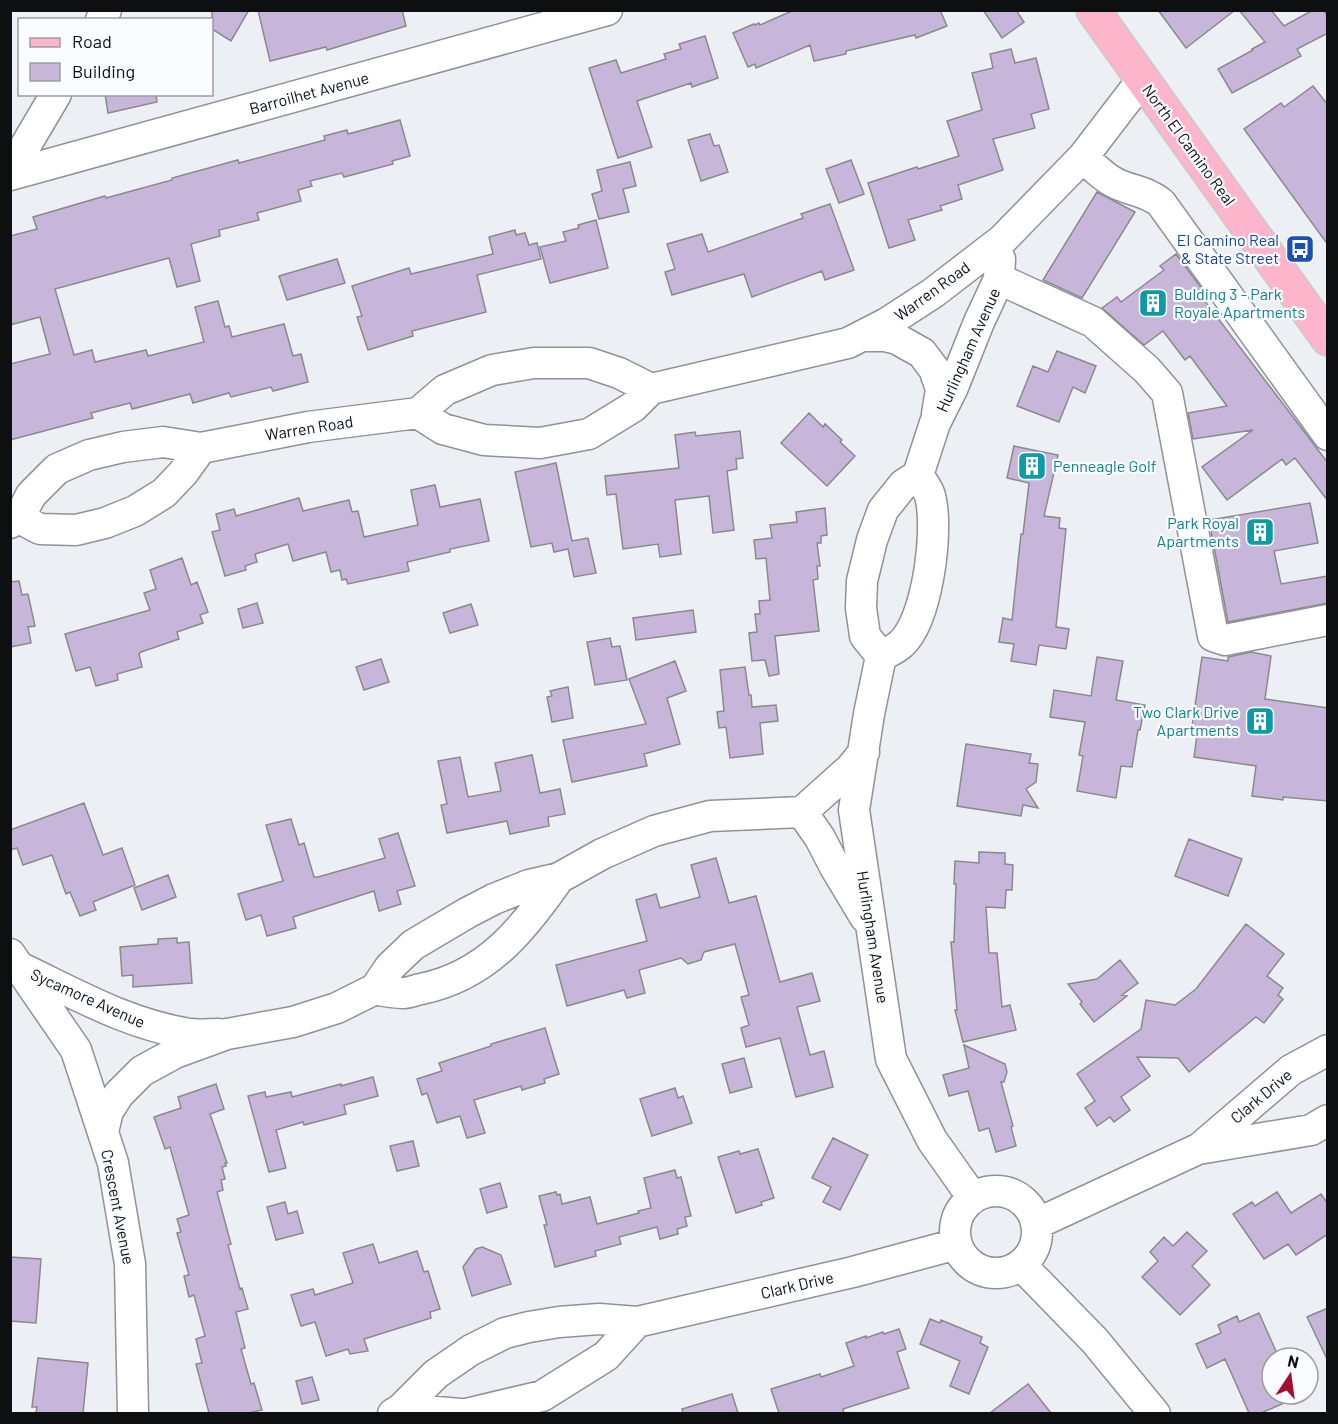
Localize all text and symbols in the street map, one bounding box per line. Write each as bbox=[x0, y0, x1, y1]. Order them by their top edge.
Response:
legend bbox=[18, 18, 213, 96]
text: Road bbox=[72, 30, 112, 52]
text: Building bbox=[72, 60, 135, 82]
street label: Barroilhet Avenue bbox=[247, 67, 371, 118]
street label: North El Camino Real bbox=[1139, 80, 1240, 209]
place label: El Camino Real & State Street bbox=[1177, 230, 1279, 267]
bus stop icon: El Camino Real & State Street bbox=[1284, 233, 1316, 265]
street label: Warren Road bbox=[890, 257, 973, 324]
place label: Bulding 3 - Park Royale Apartments bbox=[1174, 284, 1305, 321]
street label: Hurlingham Avenue bbox=[932, 285, 1003, 415]
building icon: Bulding 3 - Park Royale Apartments bbox=[1137, 287, 1169, 319]
street label: Warren Road bbox=[264, 411, 354, 444]
building icon: Penneagle Golf bbox=[1016, 450, 1048, 482]
place label: Penneagle Golf bbox=[1053, 456, 1157, 475]
place label: Park Royal Apartments bbox=[1157, 513, 1239, 550]
building icon: Park Royal Apartments bbox=[1244, 516, 1276, 548]
place label: Two Clark Drive Apartments bbox=[1133, 702, 1239, 739]
building icon: Two Clark Drive Apartments bbox=[1244, 705, 1276, 737]
street label: Hurlingham Avenue bbox=[854, 869, 893, 1005]
street label: Sycamore Avenue bbox=[28, 964, 148, 1031]
street label: Clark Drive bbox=[1226, 1064, 1295, 1127]
street label: Crescent Avenue bbox=[98, 1148, 139, 1266]
street label: Clark Drive bbox=[759, 1267, 835, 1302]
north arrow bbox=[1260, 1346, 1320, 1406]
text: N bbox=[1286, 1350, 1301, 1371]

